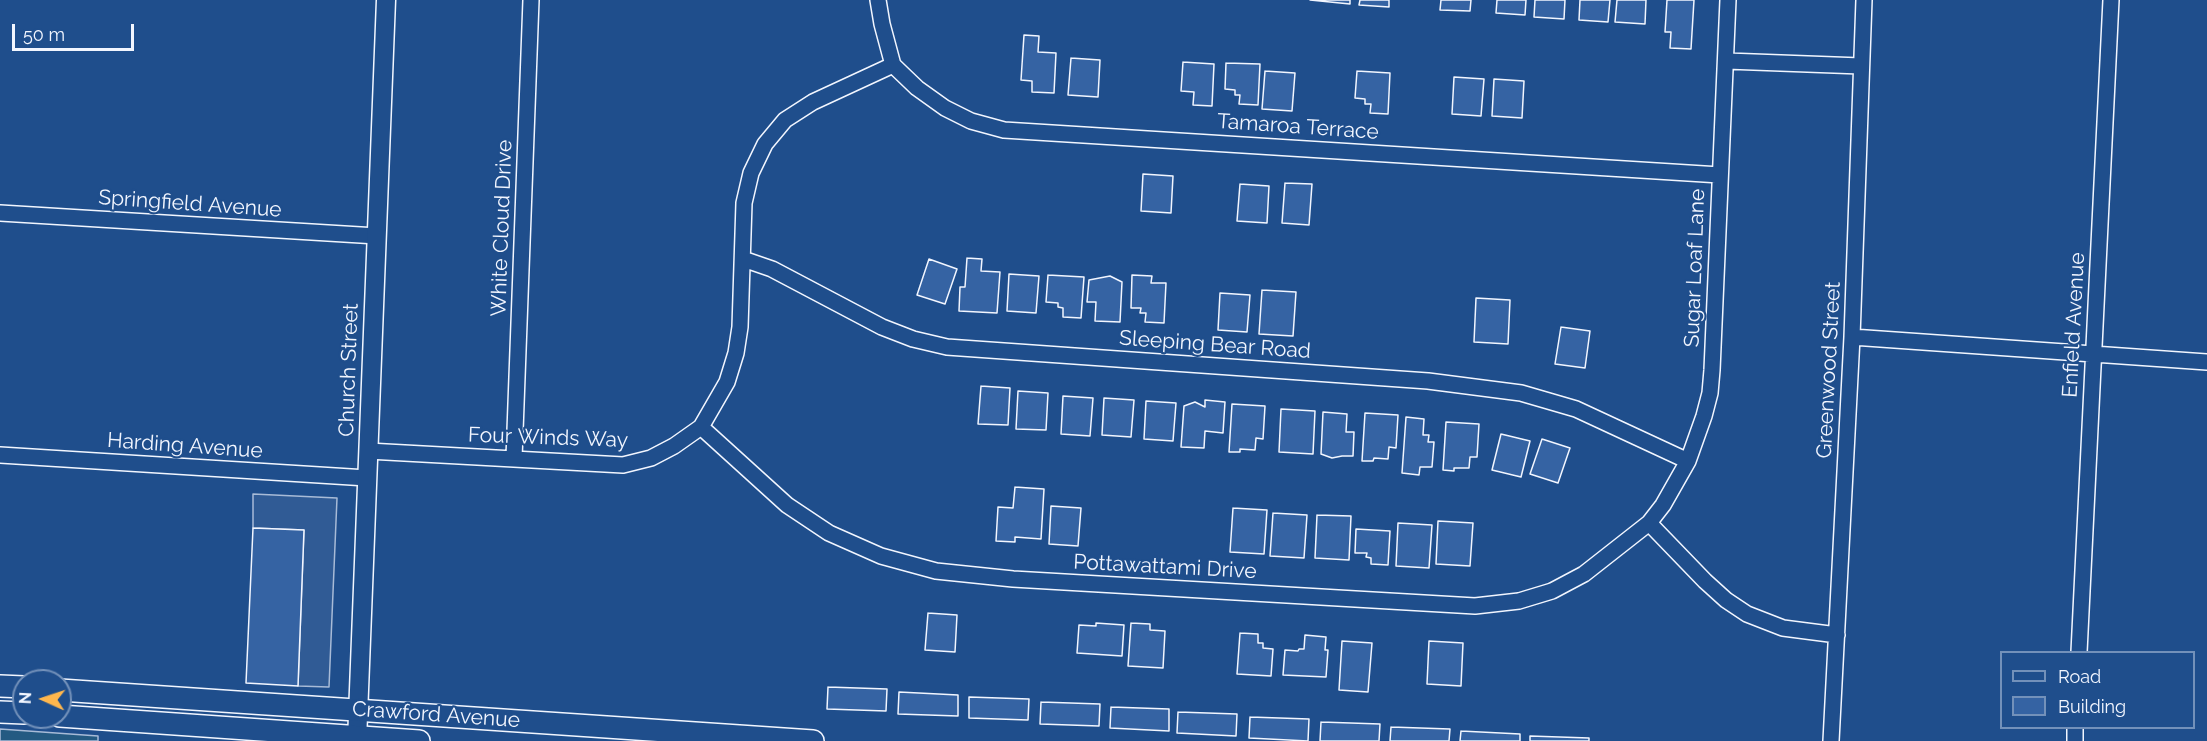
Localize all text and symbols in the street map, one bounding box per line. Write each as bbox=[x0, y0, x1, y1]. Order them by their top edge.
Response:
scale bar bbox=[15, 12, 136, 50]
text: 50 m bbox=[23, 24, 65, 45]
street label: Tamaroa Terrace bbox=[1216, 109, 1380, 145]
street label: White Cloud Drive bbox=[486, 139, 518, 317]
street label: Springfield Avenue bbox=[98, 185, 282, 223]
street label: Sugar Loaf Lane bbox=[1680, 188, 1710, 348]
street label: Enfield Avenue bbox=[2058, 252, 2090, 398]
street label: Greenwood Street bbox=[1812, 281, 1846, 459]
street label: Church Street bbox=[334, 303, 364, 437]
street label: Sleeping Bear Road bbox=[1118, 326, 1312, 364]
street label: Four Winds Way bbox=[468, 423, 628, 453]
street label: Harding Avenue bbox=[106, 428, 264, 464]
street label: Pottawattami Drive bbox=[1073, 550, 1257, 584]
legend bbox=[2000, 651, 2195, 729]
text: Road bbox=[2058, 666, 2101, 687]
north arrow bbox=[12, 669, 72, 729]
text: N bbox=[16, 692, 35, 705]
text: Building bbox=[2058, 696, 2126, 717]
street label: Crawford Avenue bbox=[351, 697, 521, 733]

